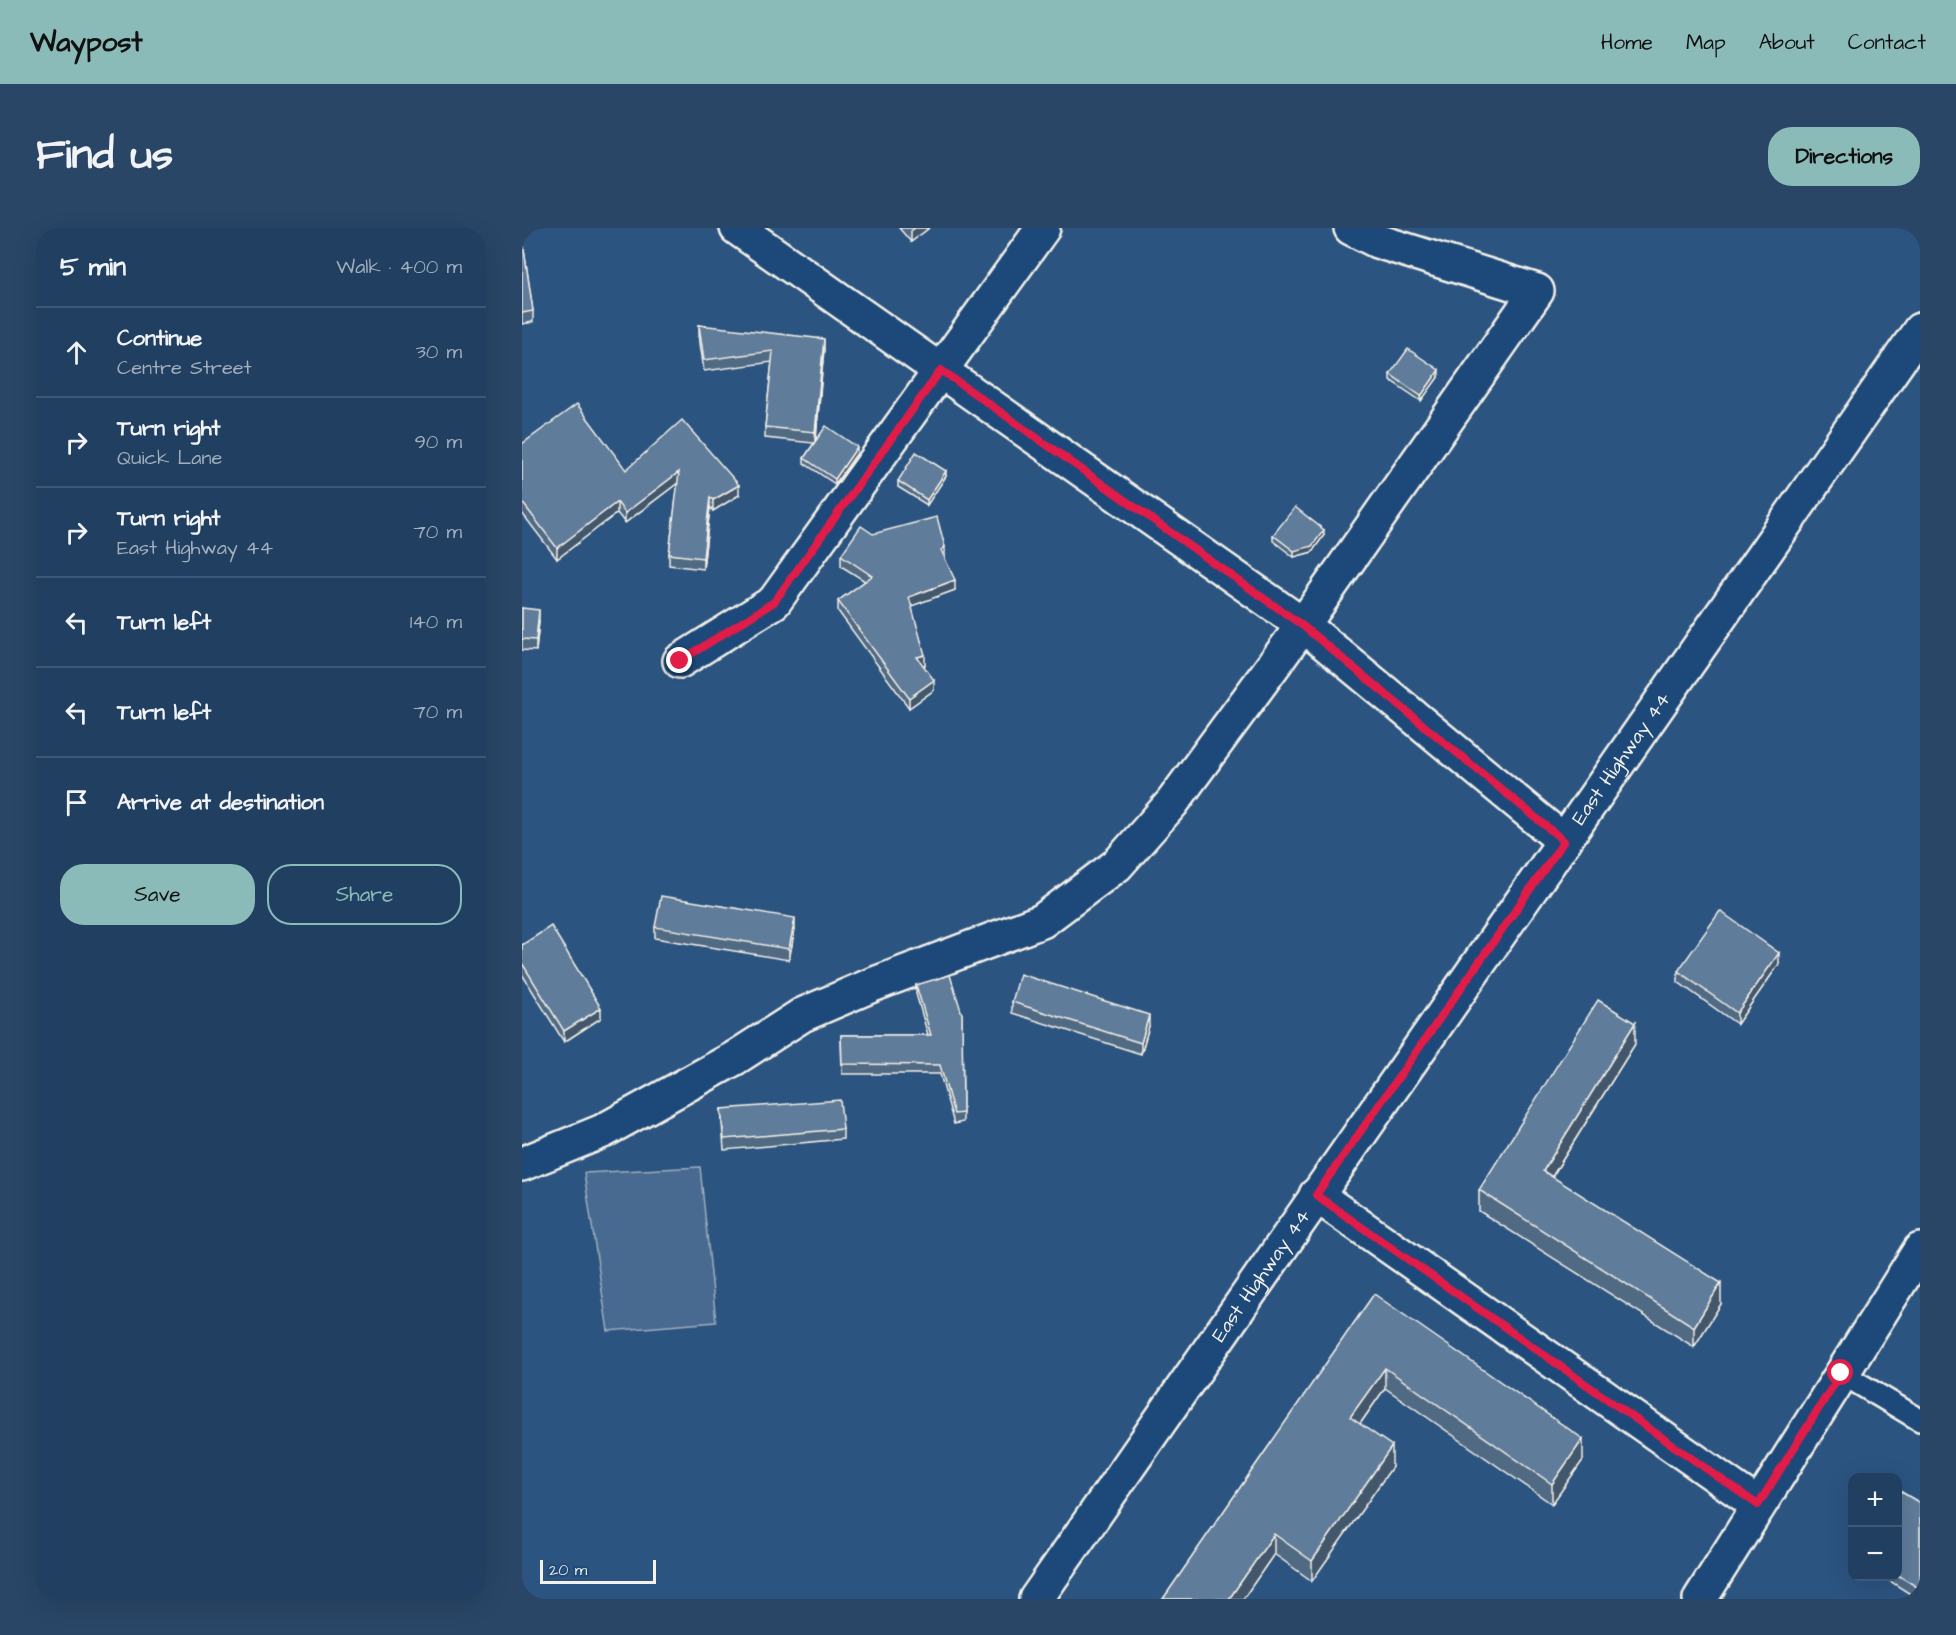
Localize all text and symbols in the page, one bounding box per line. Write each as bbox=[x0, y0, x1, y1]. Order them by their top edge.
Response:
text: Waypost bbox=[30, 23, 143, 62]
text: Home bbox=[1601, 28, 1653, 57]
text: Map bbox=[1686, 28, 1726, 57]
text: About bbox=[1759, 28, 1815, 57]
text: Contact bbox=[1848, 28, 1926, 57]
text: Find us bbox=[36, 127, 173, 185]
button: Directions bbox=[1768, 127, 1920, 186]
text: 5 min bbox=[60, 249, 126, 285]
text: Walk · 400 m bbox=[336, 253, 462, 281]
text: Continue bbox=[117, 323, 202, 354]
icon: ahead bbox=[60, 336, 93, 369]
text: 30 m bbox=[416, 338, 462, 366]
text: Centre Street bbox=[117, 354, 252, 382]
text: Turn right bbox=[117, 413, 220, 444]
icon: right bbox=[60, 426, 93, 459]
text: 90 m bbox=[414, 428, 462, 456]
text: Quick Lane bbox=[117, 444, 222, 472]
text: Turn right bbox=[117, 503, 220, 534]
icon: right bbox=[60, 516, 93, 549]
text: 70 m bbox=[414, 518, 462, 546]
text: East Highway 44 bbox=[117, 534, 273, 562]
icon: left bbox=[60, 606, 93, 639]
text: Turn left bbox=[117, 607, 211, 638]
text: 140 m bbox=[410, 608, 462, 636]
route end bbox=[666, 647, 692, 673]
street label: East Highway 44 bbox=[1565, 686, 1678, 831]
icon: left bbox=[60, 696, 93, 729]
text: Turn left bbox=[117, 697, 211, 728]
text: 70 m bbox=[414, 698, 462, 726]
icon: arrive bbox=[60, 786, 93, 819]
text: Arrive at destination bbox=[117, 787, 324, 818]
button: Save bbox=[60, 864, 255, 925]
button: Share bbox=[267, 864, 462, 925]
street label: East Highway 44 bbox=[1205, 1203, 1318, 1348]
route start bbox=[1827, 1359, 1853, 1385]
map controls bbox=[1848, 1473, 1902, 1581]
button: + bbox=[1848, 1473, 1902, 1527]
button: − bbox=[1848, 1527, 1902, 1581]
scale bar bbox=[540, 1557, 656, 1584]
text: 20 m bbox=[549, 1559, 587, 1581]

